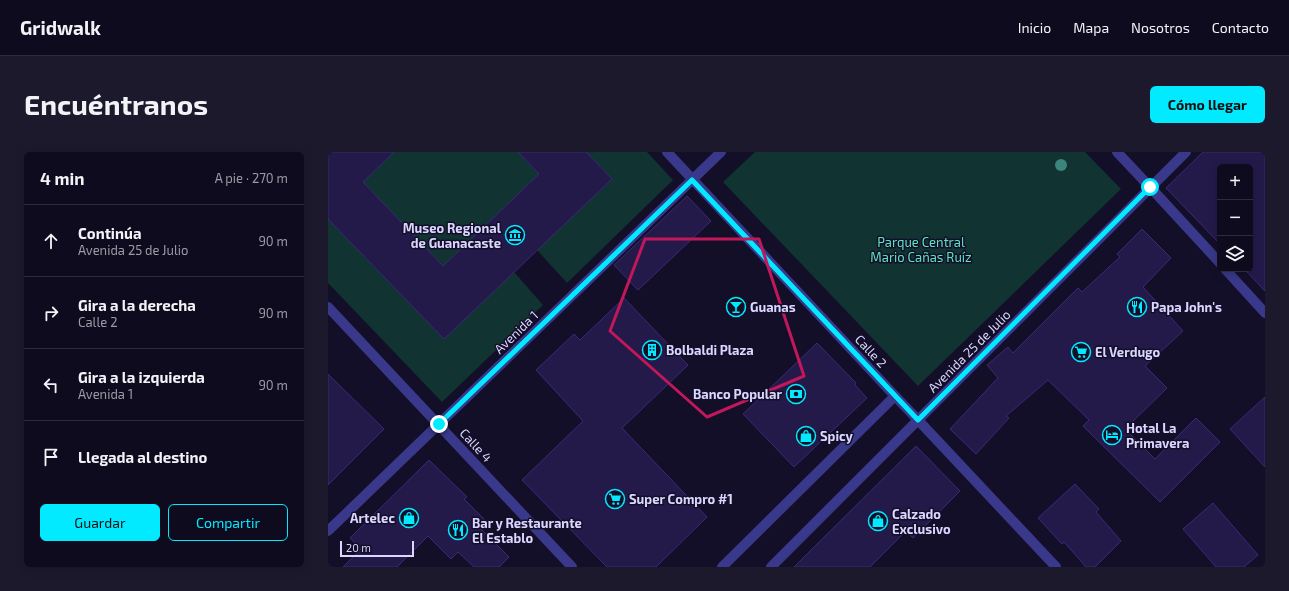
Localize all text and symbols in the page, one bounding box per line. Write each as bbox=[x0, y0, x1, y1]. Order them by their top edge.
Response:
text: Gridwalk bbox=[20, 16, 101, 39]
text: Inicio bbox=[1018, 19, 1051, 36]
text: Mapa bbox=[1073, 19, 1109, 36]
text: Nosotros bbox=[1131, 19, 1190, 36]
text: Contacto bbox=[1212, 19, 1269, 36]
button: Cómo llegar bbox=[1150, 86, 1265, 123]
text: Encuéntranos bbox=[24, 87, 208, 121]
map controls bbox=[1217, 164, 1253, 272]
button: + bbox=[1217, 164, 1253, 200]
text: 4 min bbox=[40, 168, 84, 188]
text: A pie · 270 m bbox=[215, 170, 288, 186]
route start bbox=[1141, 178, 1159, 196]
button: − bbox=[1217, 200, 1253, 236]
place label: Museo Regional de Guanacaste bbox=[403, 220, 502, 251]
text: Continúa bbox=[78, 224, 141, 242]
museum icon: Museo Regional de Guanacaste bbox=[504, 224, 526, 246]
icon: ahead bbox=[40, 230, 62, 252]
text: 90 m bbox=[258, 233, 288, 249]
park label: Parque Central Mario Cañas Ruíz bbox=[870, 234, 972, 265]
button: layers bbox=[1217, 236, 1253, 272]
text: Avenida 25 de Julio bbox=[78, 242, 188, 258]
text: Gira a la derecha bbox=[78, 296, 196, 314]
bar icon: Guanas bbox=[725, 296, 747, 318]
restaurant icon: Papa John's bbox=[1126, 296, 1148, 318]
place label: Guanas bbox=[750, 299, 796, 315]
place label: Papa John's bbox=[1151, 299, 1222, 315]
icon: right bbox=[40, 302, 62, 324]
text: 90 m bbox=[258, 305, 288, 321]
street label: Avenida 25 de Julio bbox=[924, 306, 1014, 396]
street label: Avenida 1 bbox=[491, 307, 541, 357]
text: Calle 2 bbox=[78, 314, 117, 330]
street label: Calle 2 bbox=[852, 331, 890, 371]
building icon: Bolbaldi Plaza bbox=[641, 339, 663, 361]
supermarket icon: El Verdugo bbox=[1070, 341, 1092, 363]
place label: Bolbaldi Plaza bbox=[666, 342, 754, 358]
place label: El Verdugo bbox=[1095, 344, 1161, 360]
text: Gira a la izquierda bbox=[78, 368, 205, 386]
icon: left bbox=[40, 374, 62, 396]
text: 90 m bbox=[258, 377, 288, 393]
bank icon: Banco Popular bbox=[785, 383, 807, 405]
text: Avenida 1 bbox=[78, 386, 133, 402]
place label: Banco Popular bbox=[693, 386, 782, 402]
route end bbox=[430, 415, 448, 433]
place label: Hotal La Primavera bbox=[1126, 420, 1189, 451]
hotel icon: Hotal La Primavera bbox=[1101, 424, 1123, 446]
street label: Calle 4 bbox=[456, 425, 496, 465]
shop icon: Spicy bbox=[795, 425, 817, 447]
place label: Spicy bbox=[820, 428, 854, 444]
icon: arrive bbox=[40, 446, 62, 468]
text: Llegada al destino bbox=[78, 448, 207, 466]
supermarket icon: Super Compro #1 bbox=[604, 488, 626, 510]
place label: Super Compro #1 bbox=[629, 491, 733, 507]
button: Guardar bbox=[40, 504, 160, 541]
button: Compartir bbox=[168, 504, 288, 541]
place label: Calzado Exclusivo bbox=[892, 506, 951, 537]
shop icon: Artelec bbox=[398, 507, 420, 529]
place label: Artelec bbox=[350, 510, 395, 526]
shop icon: Calzado Exclusivo bbox=[867, 510, 889, 532]
place label: Bar y Restaurante El Establo bbox=[472, 515, 582, 546]
restaurant icon: Bar y Restaurante El Establo bbox=[447, 519, 469, 541]
scale bar bbox=[340, 539, 414, 558]
text: 20 m bbox=[346, 541, 371, 554]

